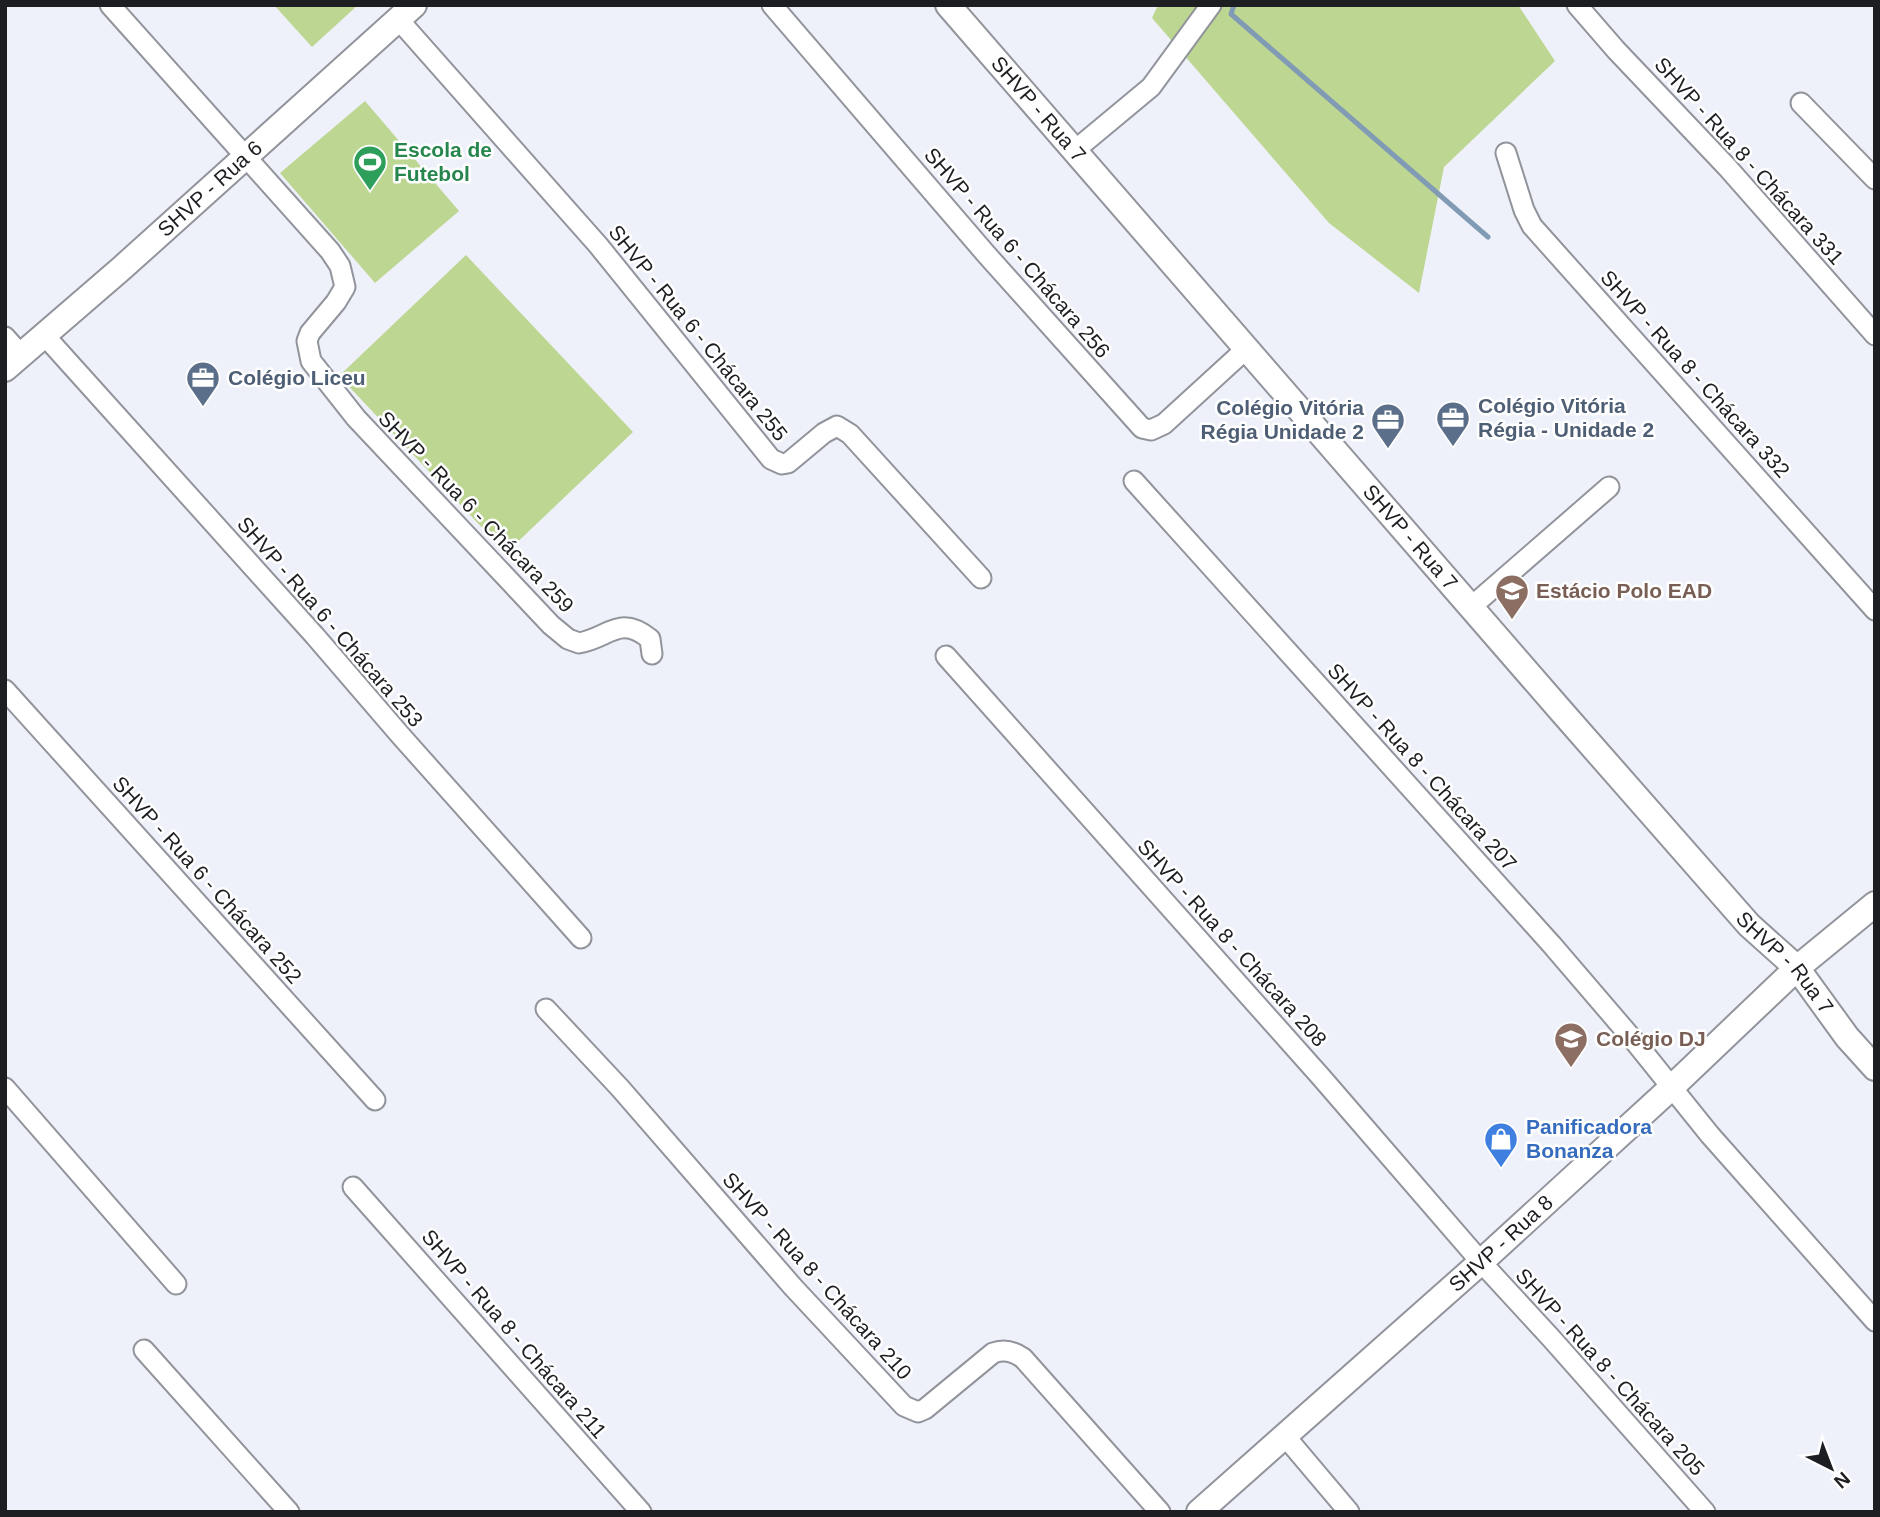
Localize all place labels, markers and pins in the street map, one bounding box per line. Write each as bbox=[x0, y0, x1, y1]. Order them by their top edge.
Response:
place label: Escola de Futebol bbox=[394, 138, 492, 185]
sports icon: Escola de Futebol bbox=[351, 143, 389, 192]
office icon: Colégio Liceu bbox=[184, 359, 222, 408]
place label: Colégio Liceu bbox=[228, 366, 366, 389]
place label: Colégio Vitória Régia - Unidade 2 bbox=[1478, 394, 1654, 441]
place label: Colégio Vitória Régia Unidade 2 bbox=[1201, 396, 1364, 443]
office icon: Colégio Vitória Régia - Unidade 2 bbox=[1434, 399, 1472, 448]
office icon: Colégio Vitória Régia Unidade 2 bbox=[1369, 401, 1407, 450]
school or university icon: Estácio Polo EAD bbox=[1493, 572, 1531, 621]
place label: Estácio Polo EAD bbox=[1536, 579, 1712, 602]
school or university icon: Colégio DJ bbox=[1552, 1020, 1590, 1069]
place label: Colégio DJ bbox=[1596, 1027, 1706, 1050]
place label: Panificadora Bonanza bbox=[1526, 1115, 1652, 1162]
shop icon: Panificadora Bonanza bbox=[1482, 1120, 1520, 1169]

